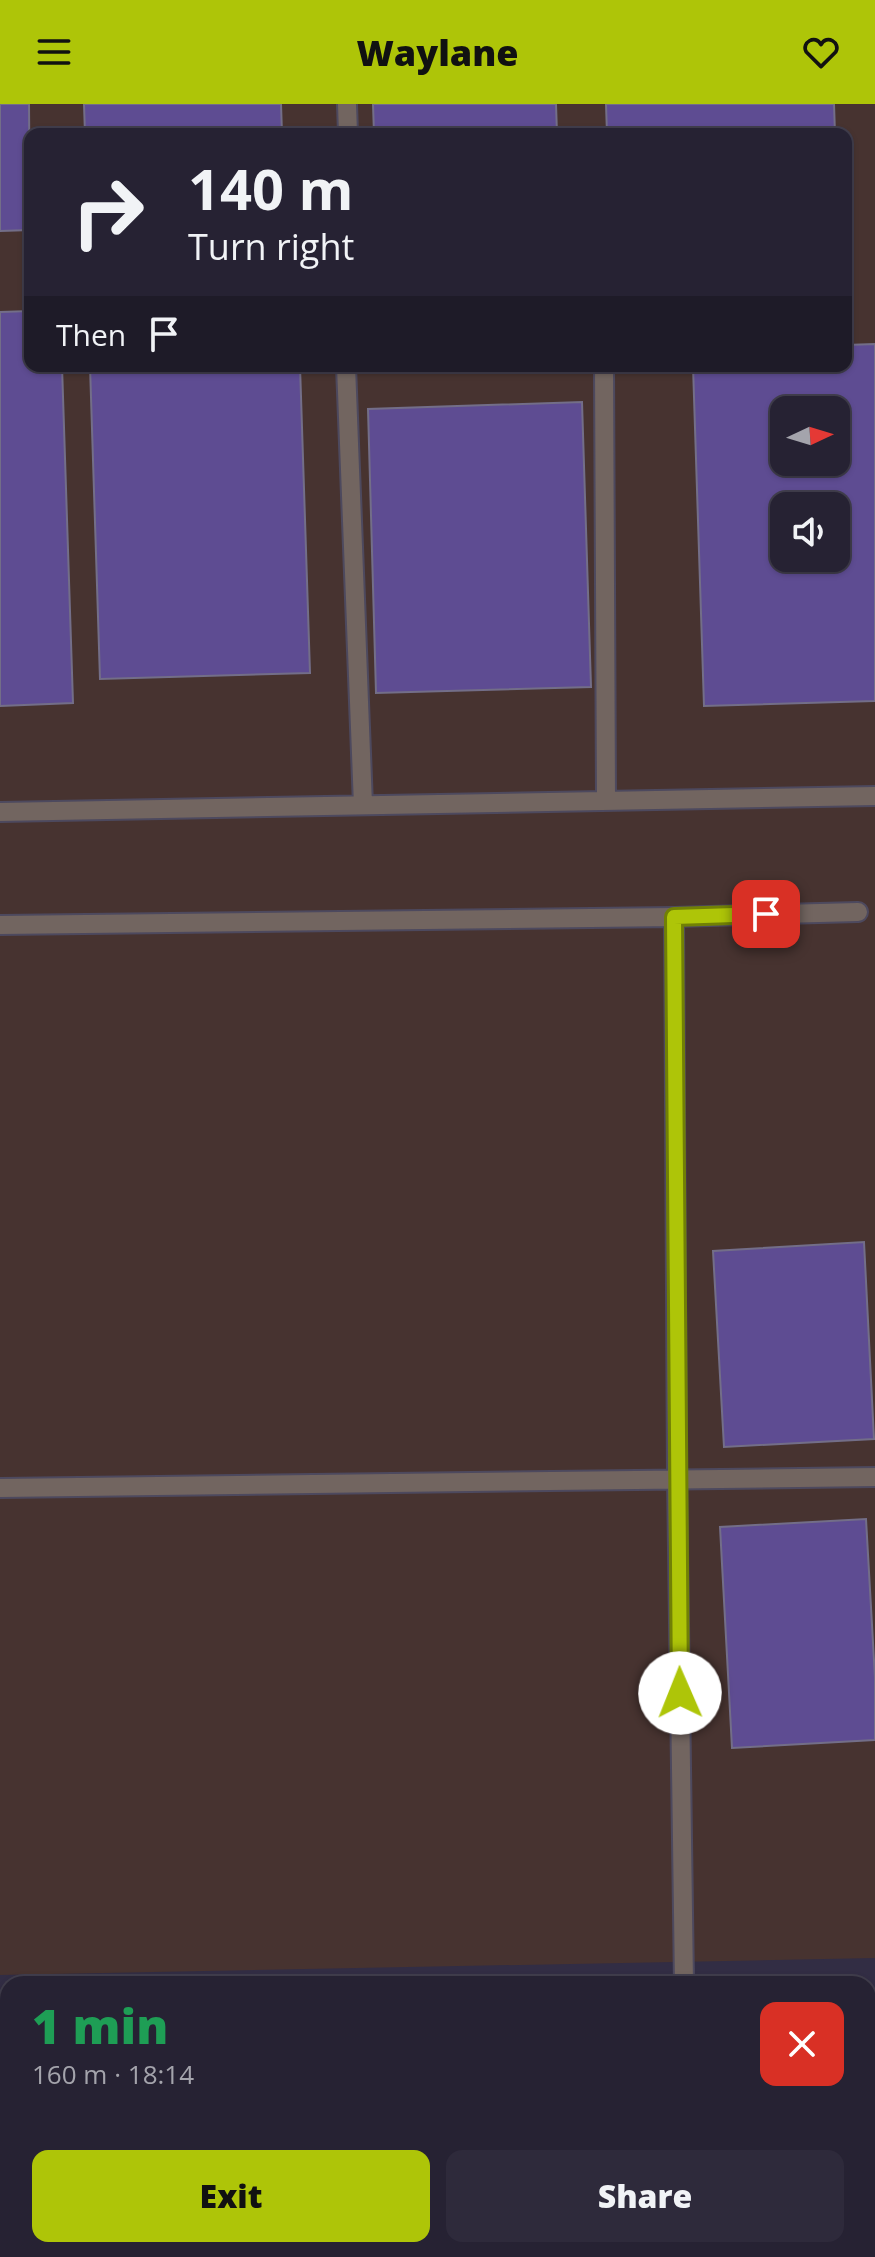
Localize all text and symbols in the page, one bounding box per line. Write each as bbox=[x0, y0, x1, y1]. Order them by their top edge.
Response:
text: Waylane bbox=[356, 28, 519, 77]
icon: menu bbox=[32, 30, 76, 74]
icon: heart bbox=[799, 30, 843, 74]
text: 140 m bbox=[188, 150, 354, 226]
icon: right bbox=[56, 160, 160, 264]
text: Turn right bbox=[188, 222, 354, 271]
icon: arrive bbox=[142, 312, 186, 356]
text: Then bbox=[56, 314, 126, 355]
north arrow bbox=[770, 396, 850, 476]
map controls bbox=[770, 396, 850, 572]
button: sound bbox=[770, 492, 850, 572]
pin bbox=[732, 880, 800, 948]
icon: arrive bbox=[744, 892, 788, 936]
position arrow bbox=[638, 1651, 722, 1735]
text: 1 min bbox=[32, 1993, 168, 2058]
button: close bbox=[760, 2002, 844, 2086]
text: 160 m · 18:14 bbox=[32, 2056, 194, 2092]
button: Exit bbox=[32, 2150, 430, 2242]
button: Share bbox=[446, 2150, 844, 2242]

